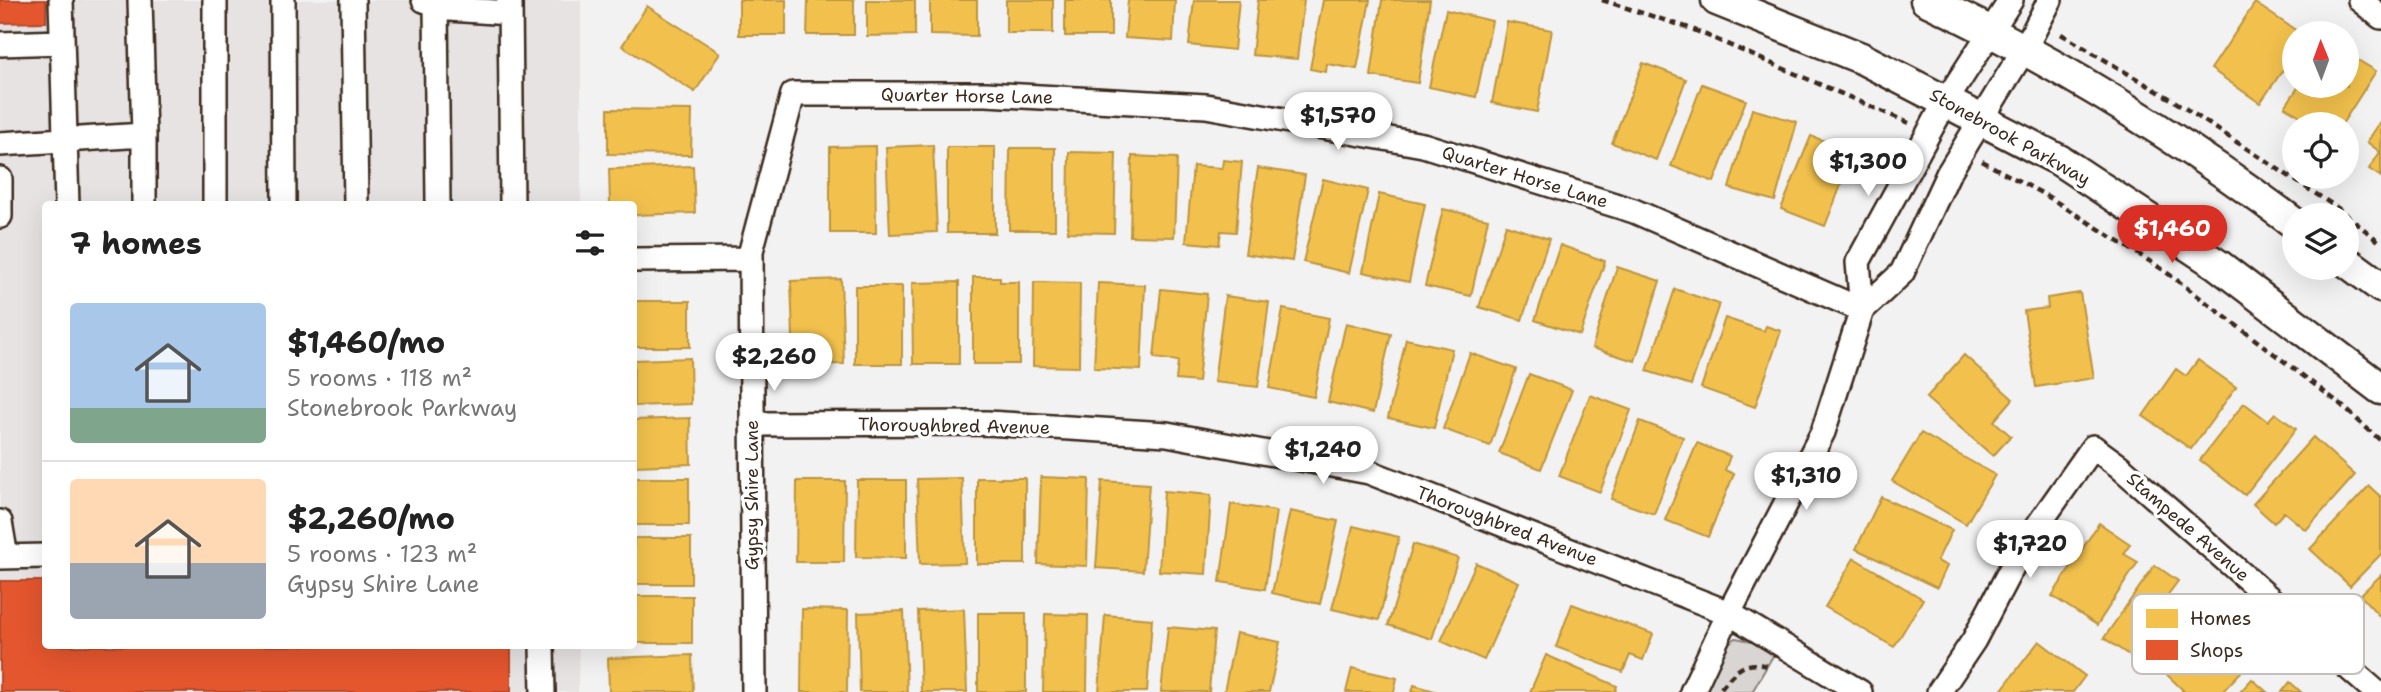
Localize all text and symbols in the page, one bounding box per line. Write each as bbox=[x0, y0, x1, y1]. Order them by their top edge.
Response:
north arrow bbox=[2282, 21, 2359, 98]
map controls bbox=[2282, 21, 2359, 280]
street label: Quarter Horse Lane bbox=[881, 82, 1053, 110]
street label: Stonebrook Parkway bbox=[1925, 83, 2095, 191]
pin: $1,570 bbox=[1281, 92, 1395, 152]
text: $1,570 bbox=[1300, 100, 1376, 130]
button: locate bbox=[2282, 112, 2359, 189]
pin: $1,300 bbox=[1811, 138, 1925, 198]
street label: Quarter Horse Lane bbox=[1439, 140, 1611, 214]
text: $1,300 bbox=[1829, 146, 1907, 176]
button: layers bbox=[2282, 203, 2359, 280]
pin: $1,460 bbox=[2115, 205, 2229, 265]
text: $1,460 bbox=[2133, 213, 2211, 243]
text: 7 homes bbox=[70, 223, 202, 264]
icon: filters bbox=[571, 224, 609, 262]
text: $1,460/mo bbox=[287, 322, 445, 363]
icon: home bbox=[126, 331, 210, 415]
pin: $2,260 bbox=[717, 334, 831, 393]
text: $2,260 bbox=[731, 341, 817, 371]
text: 5 rooms · 118 m² bbox=[287, 363, 472, 393]
text: Stonebrook Parkway bbox=[287, 393, 517, 423]
street label: Thoroughbred Avenue bbox=[858, 412, 1050, 440]
street label: Gypsy Shire Lane bbox=[740, 420, 764, 570]
pin: $1,240 bbox=[1266, 426, 1380, 486]
text: $1,240 bbox=[1284, 434, 1362, 464]
pin: $1,310 bbox=[1749, 452, 1863, 512]
text: $1,310 bbox=[1770, 460, 1842, 490]
street label: Stampede Avenue bbox=[2122, 467, 2254, 587]
street label: Thoroughbred Avenue bbox=[1413, 480, 1601, 572]
text: $2,260/mo bbox=[287, 498, 455, 539]
icon: home bbox=[126, 507, 210, 591]
pin: $1,720 bbox=[1973, 520, 2087, 580]
text: $1,720 bbox=[1993, 528, 2067, 558]
text: 5 rooms · 123 m² bbox=[287, 539, 477, 569]
text: Gypsy Shire Lane bbox=[287, 569, 479, 599]
legend bbox=[2132, 594, 2364, 674]
text: Homes bbox=[2190, 606, 2251, 631]
text: Shops bbox=[2190, 638, 2244, 663]

